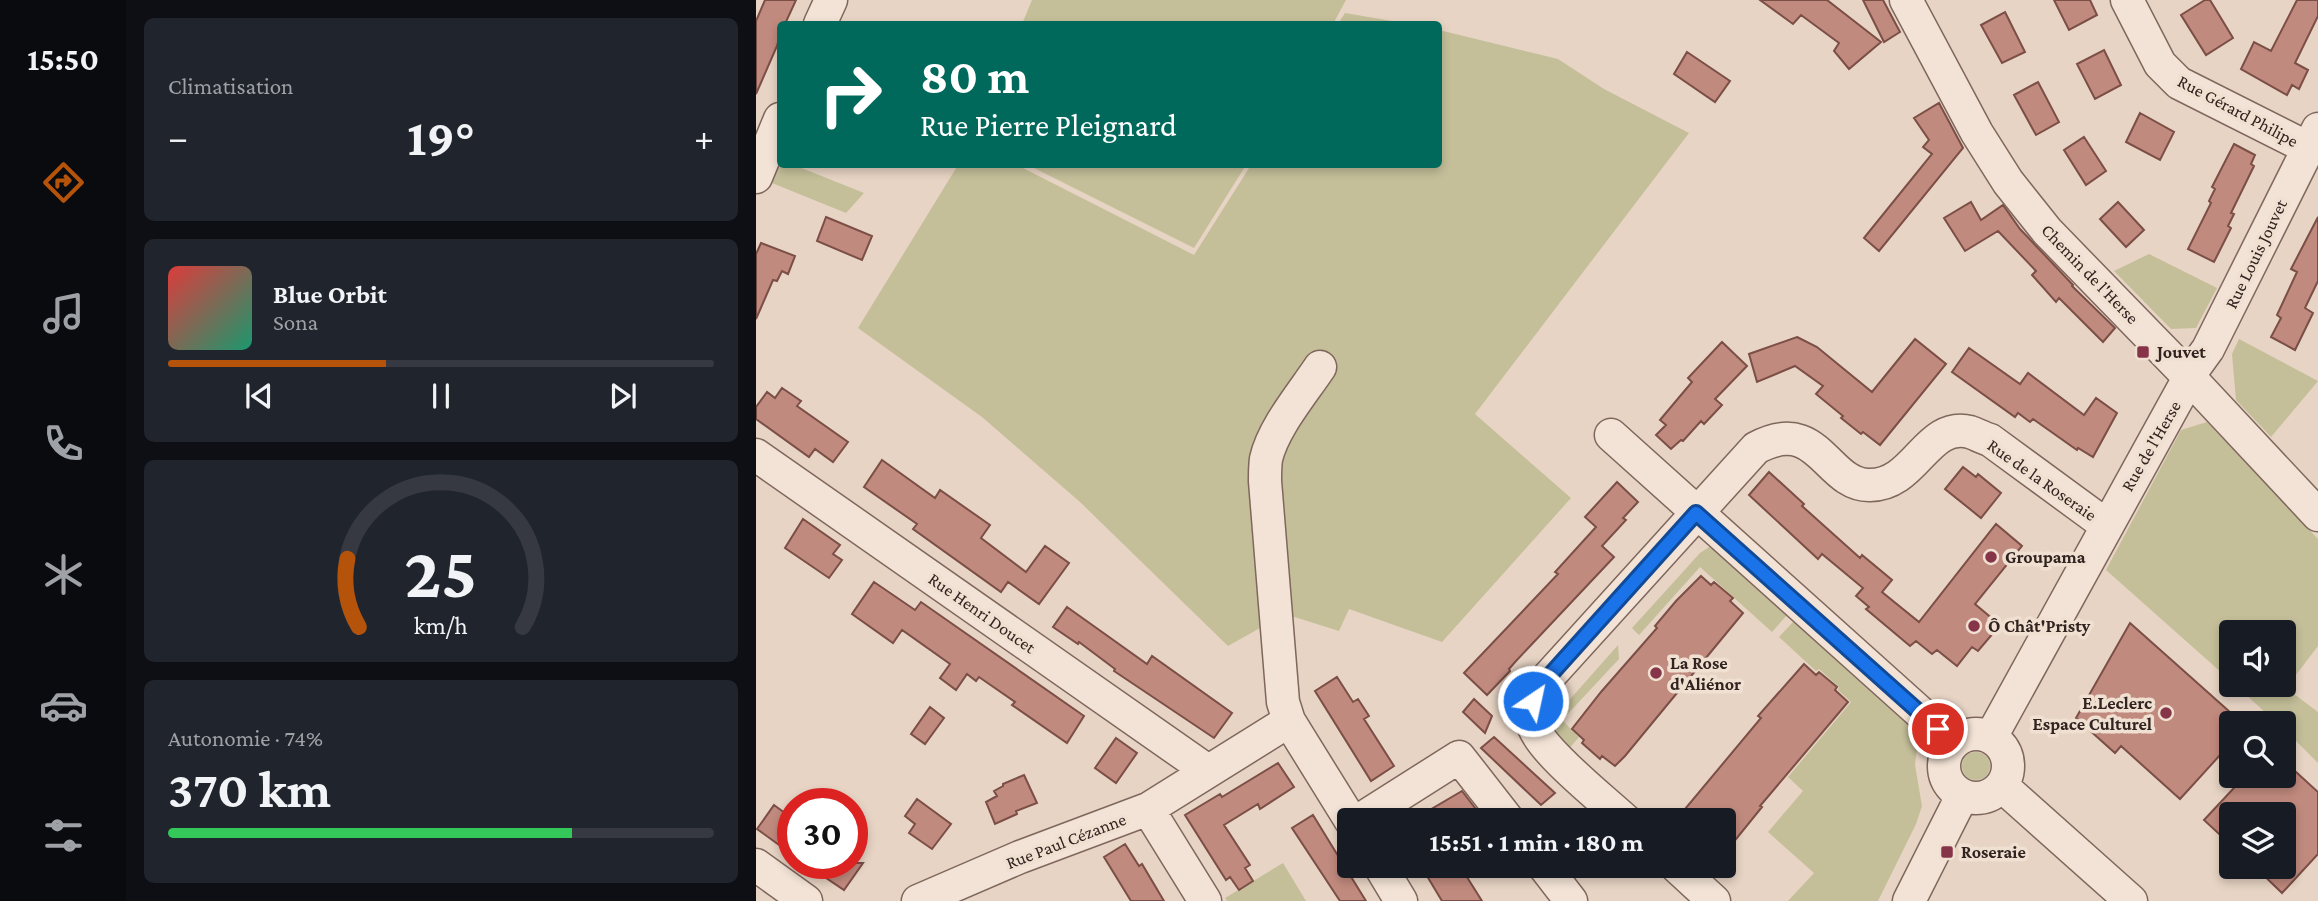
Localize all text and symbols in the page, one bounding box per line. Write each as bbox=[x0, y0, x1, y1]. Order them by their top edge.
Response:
text: 15:50 bbox=[27, 41, 99, 77]
icon: right bbox=[805, 49, 896, 140]
text: 80 m bbox=[920, 49, 1029, 104]
street label: Rue Gérard Philipe bbox=[2174, 71, 2302, 151]
text: Climatisation bbox=[168, 73, 293, 99]
text: Rue Pierre Pleignard bbox=[920, 107, 1177, 143]
text: 19° bbox=[407, 108, 475, 166]
text: − bbox=[168, 116, 188, 158]
text: + bbox=[694, 116, 714, 158]
icon: directions bbox=[39, 158, 88, 207]
street label: Rue Louis Jouvet bbox=[2221, 195, 2292, 312]
street label: Chemin de l'Herse bbox=[2037, 220, 2143, 328]
text: Blue Orbit bbox=[273, 280, 387, 309]
icon: music bbox=[39, 289, 88, 338]
text: Sona bbox=[273, 309, 318, 335]
place label: Jouvet bbox=[2155, 342, 2206, 362]
marker: Jouvet bbox=[2135, 344, 2151, 360]
icon: previous bbox=[240, 377, 278, 415]
icon: pause bbox=[422, 377, 460, 415]
icon: next bbox=[604, 377, 642, 415]
street label: Rue de l'Herse bbox=[2117, 397, 2185, 495]
icon: phone bbox=[39, 419, 88, 468]
street label: Rue de la Roseraie bbox=[1984, 435, 2100, 525]
text: 25 bbox=[405, 532, 477, 613]
place label: Groupama bbox=[2005, 547, 2086, 567]
marker: Groupama bbox=[1983, 549, 1999, 565]
icon: climate bbox=[39, 550, 88, 599]
street label: Rue Henri Doucet bbox=[925, 569, 1040, 658]
text: km/h bbox=[414, 612, 468, 639]
place label: Ô Chât'Pristy bbox=[1988, 616, 2090, 636]
marker: Ô Chât'Pristy bbox=[1966, 618, 1982, 634]
map controls bbox=[2219, 620, 2296, 879]
button: sound bbox=[2219, 620, 2296, 697]
place label: La Rose d'Aliénor bbox=[1670, 653, 1741, 694]
position arrow bbox=[1496, 664, 1570, 738]
marker: La Rose d'Aliénor bbox=[1648, 665, 1664, 681]
icon: car bbox=[39, 681, 88, 730]
place label: E.Leclerc Espace Culturel bbox=[2033, 693, 2152, 734]
pin bbox=[1908, 699, 1968, 759]
marker: E.Leclerc Espace Culturel bbox=[2158, 705, 2174, 721]
icon: arrive bbox=[1919, 710, 1957, 748]
button: search bbox=[2219, 711, 2296, 788]
text: Autonomie · 74% bbox=[168, 725, 323, 751]
text: 370 km bbox=[168, 760, 331, 818]
speed limit sign: 30 bbox=[777, 788, 868, 879]
button: layers bbox=[2219, 802, 2296, 879]
street label: Rue Paul Cézanne bbox=[1003, 809, 1129, 873]
icon: filters bbox=[39, 811, 88, 860]
text: 15:51 · 1 min · 180 m bbox=[1429, 828, 1644, 857]
place label: Roseraie bbox=[1961, 842, 2026, 862]
marker: Roseraie bbox=[1939, 844, 1955, 860]

